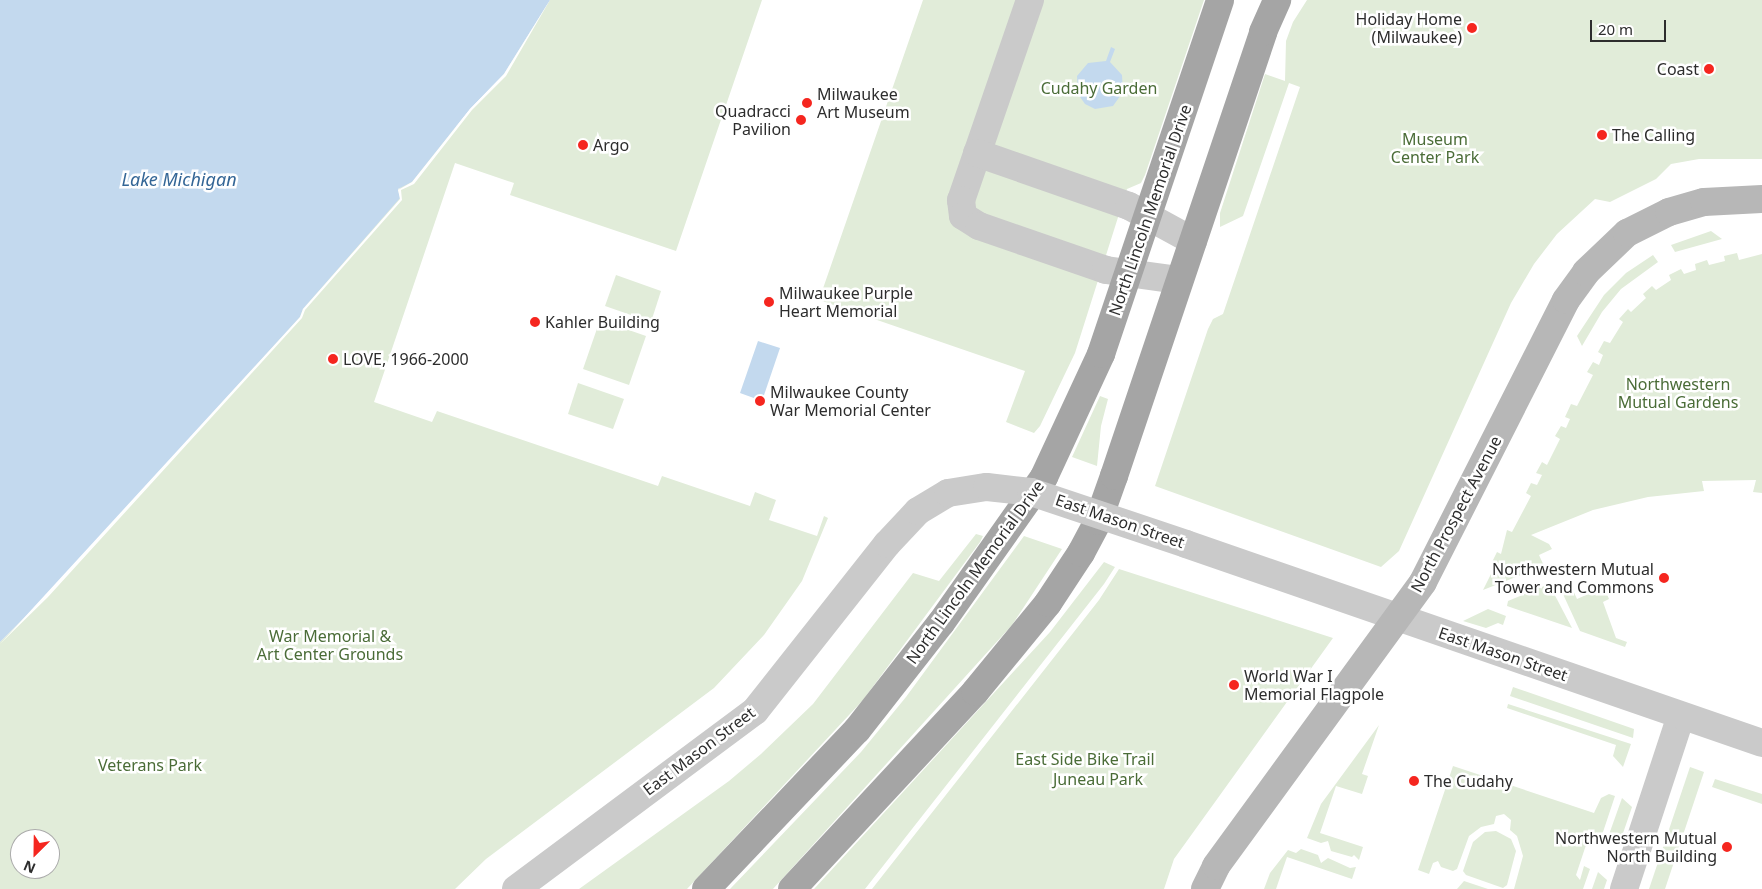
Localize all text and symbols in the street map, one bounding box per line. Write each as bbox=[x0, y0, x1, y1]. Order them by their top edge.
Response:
place label: Holiday Home (Milwaukee) bbox=[1356, 9, 1462, 47]
scale bar bbox=[1592, 10, 1668, 42]
text: 20 m bbox=[1598, 19, 1633, 39]
marker: Holiday Home (Milwaukee) bbox=[1466, 22, 1478, 34]
place label: Coast bbox=[1657, 59, 1699, 79]
marker: Coast bbox=[1703, 63, 1715, 75]
park label: Cudahy Garden bbox=[1041, 78, 1157, 98]
place label: Milwaukee Art Museum bbox=[817, 84, 910, 122]
marker: Milwaukee Art Museum bbox=[801, 97, 813, 109]
place label: Quadracci Pavilion bbox=[715, 101, 791, 139]
street label: North Lincoln Memorial Drive bbox=[1105, 102, 1195, 318]
marker: Quadracci Pavilion bbox=[795, 114, 807, 126]
place label: The Calling bbox=[1612, 125, 1695, 145]
park label: Museum Center Park bbox=[1391, 129, 1479, 167]
marker: The Calling bbox=[1596, 129, 1608, 141]
place label: Argo bbox=[593, 135, 629, 155]
marker: Argo bbox=[577, 139, 589, 151]
water label: Lake Michigan bbox=[121, 168, 237, 190]
place label: Milwaukee Purple Heart Memorial bbox=[779, 283, 913, 321]
marker: Milwaukee Purple Heart Memorial bbox=[763, 296, 775, 308]
place label: Kahler Building bbox=[545, 312, 660, 332]
marker: Kahler Building bbox=[529, 316, 541, 328]
place label: LOVE, 1966-2000 bbox=[343, 349, 469, 369]
marker: LOVE, 1966-2000 bbox=[327, 353, 339, 365]
park label: Northwestern Mutual Gardens bbox=[1618, 374, 1738, 412]
place label: Milwaukee County War Memorial Center bbox=[770, 382, 931, 420]
marker: Milwaukee County War Memorial Center bbox=[754, 395, 766, 407]
street label: North Prospect Avenue bbox=[1407, 433, 1505, 595]
street label: North Lincoln Memorial Drive bbox=[902, 477, 1048, 667]
street label: East Mason Street bbox=[1053, 490, 1187, 552]
place label: Northwestern Mutual Tower and Commons bbox=[1492, 559, 1654, 597]
marker: Northwestern Mutual Tower and Commons bbox=[1658, 572, 1670, 584]
street label: East Mason Street bbox=[1436, 623, 1570, 685]
park label: War Memorial & Art Center Grounds bbox=[257, 626, 403, 664]
place label: World War I Memorial Flagpole bbox=[1244, 666, 1384, 704]
marker: World War I Memorial Flagpole bbox=[1228, 679, 1240, 691]
street label: East Mason Street bbox=[639, 703, 759, 799]
park label: East Side Bike Trail bbox=[1015, 749, 1155, 769]
park label: Veterans Park bbox=[98, 755, 202, 775]
park label: Juneau Park bbox=[1053, 769, 1143, 789]
place label: The Cudahy bbox=[1424, 771, 1513, 791]
marker: The Cudahy bbox=[1408, 775, 1420, 787]
place label: Northwestern Mutual North Building bbox=[1555, 828, 1717, 866]
north arrow bbox=[10, 829, 60, 879]
marker: Northwestern Mutual North Building bbox=[1721, 841, 1733, 853]
text: N bbox=[20, 856, 38, 878]

